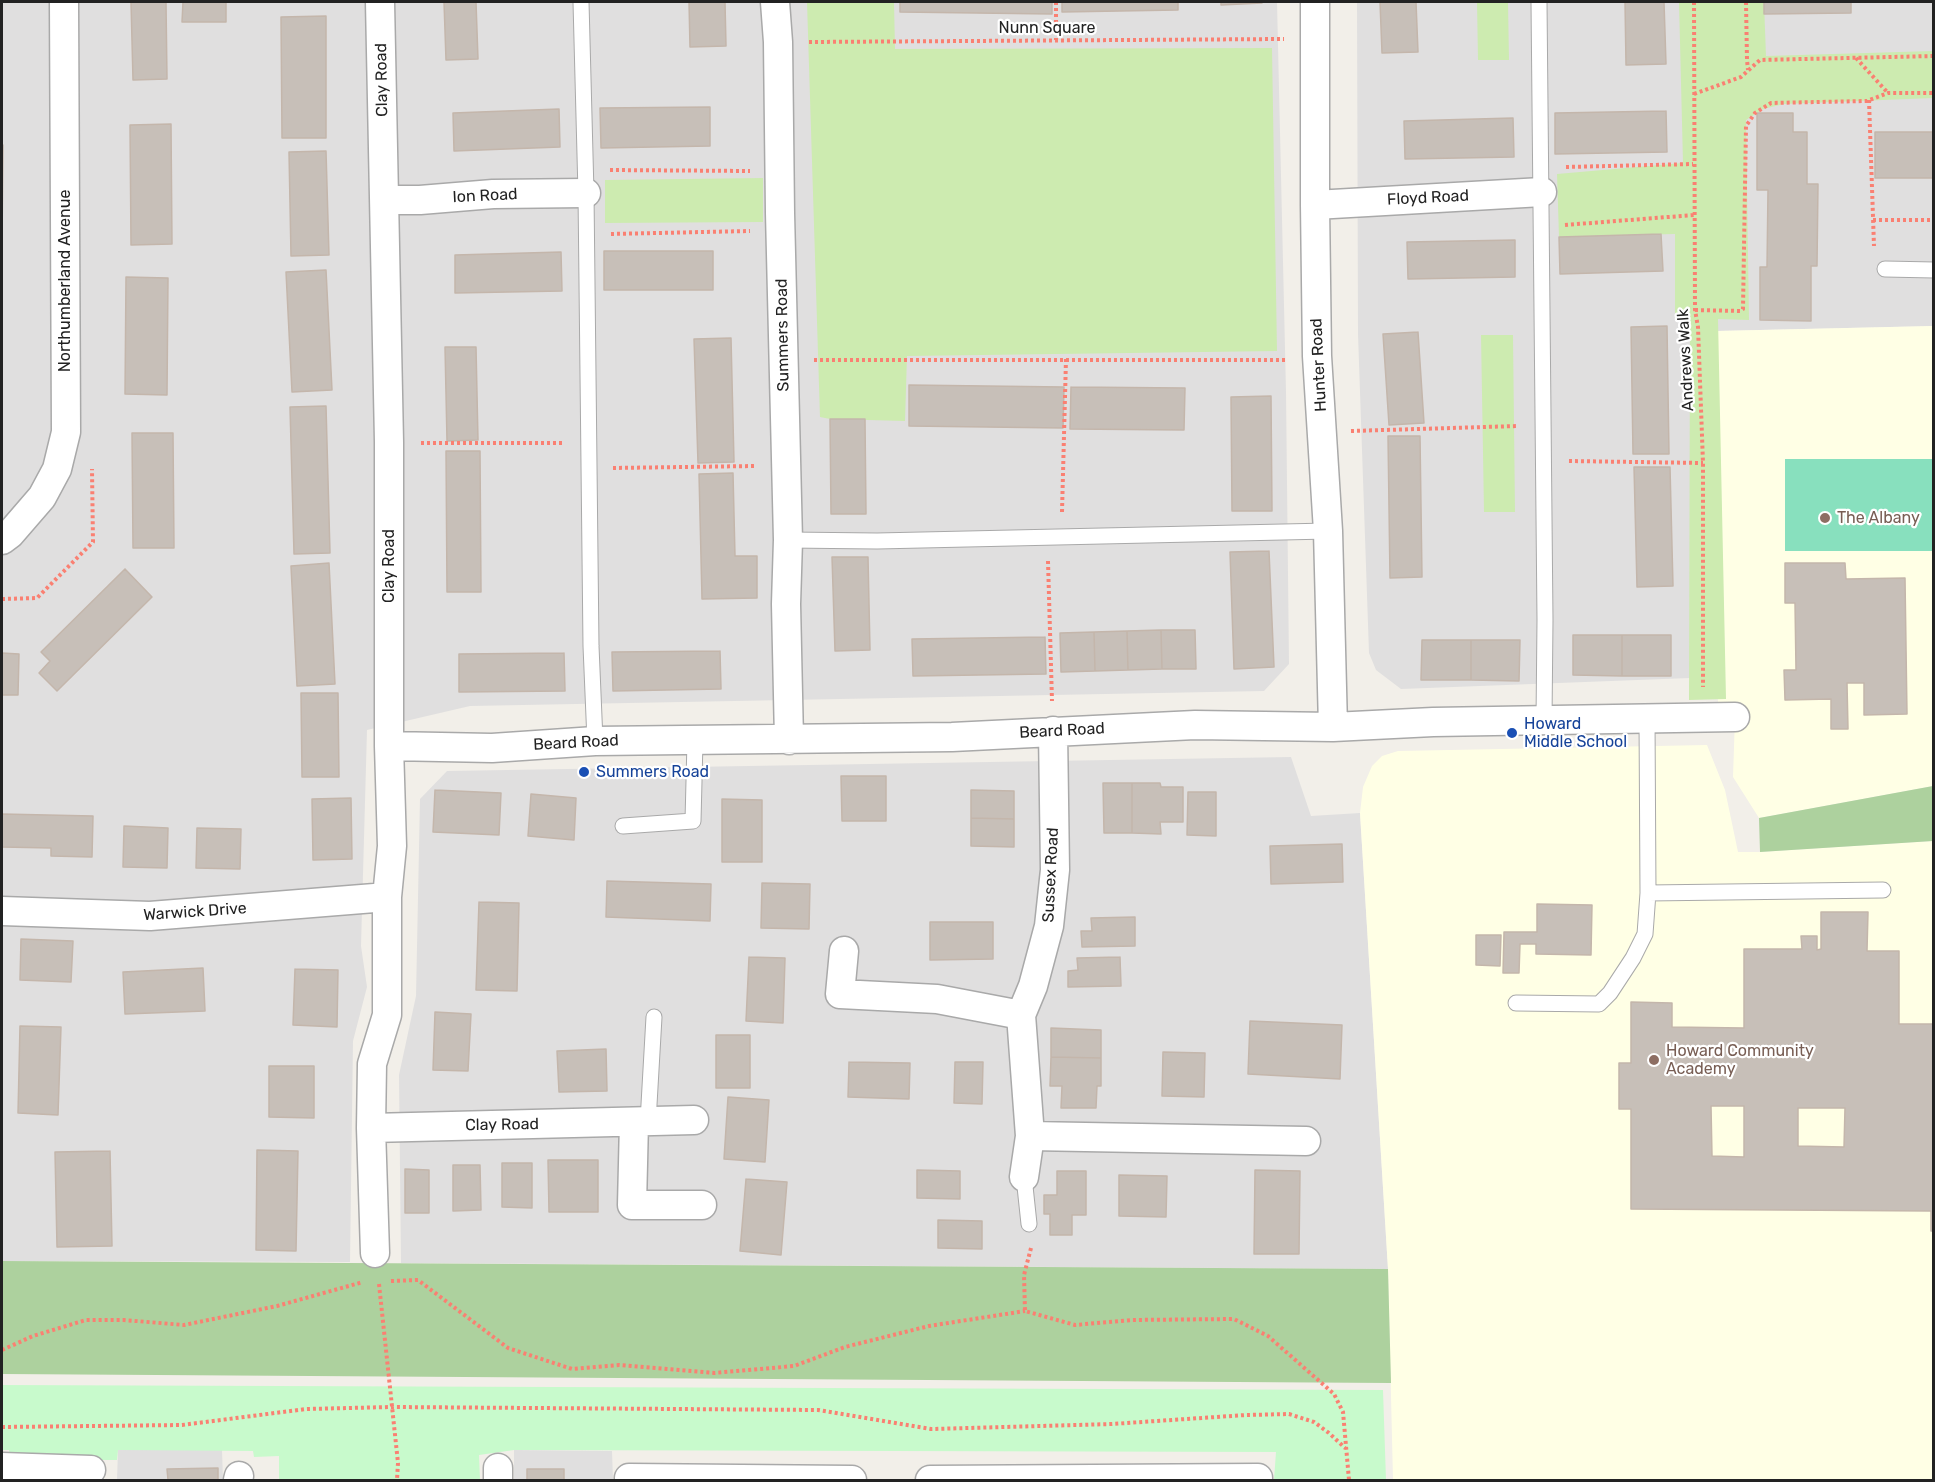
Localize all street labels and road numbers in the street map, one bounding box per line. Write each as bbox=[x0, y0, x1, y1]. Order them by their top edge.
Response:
street label: Nunn Square bbox=[999, 18, 1095, 38]
street label: Clay Road bbox=[372, 43, 392, 117]
street label: Ion Road bbox=[452, 185, 518, 207]
street label: Floyd Road bbox=[1387, 186, 1469, 210]
street label: Northumberland Avenue bbox=[55, 190, 75, 372]
street label: Summers Road bbox=[772, 278, 794, 392]
street label: Andrews Walk bbox=[1674, 308, 1698, 412]
street label: Hunter Road bbox=[1307, 318, 1331, 412]
street label: Clay Road bbox=[379, 529, 399, 603]
street label: Beard Road bbox=[1019, 719, 1105, 743]
street label: Beard Road bbox=[533, 731, 619, 755]
street label: Sussex Road bbox=[1039, 827, 1063, 923]
street label: Warwick Drive bbox=[143, 899, 247, 925]
street label: Clay Road bbox=[465, 1115, 539, 1135]

